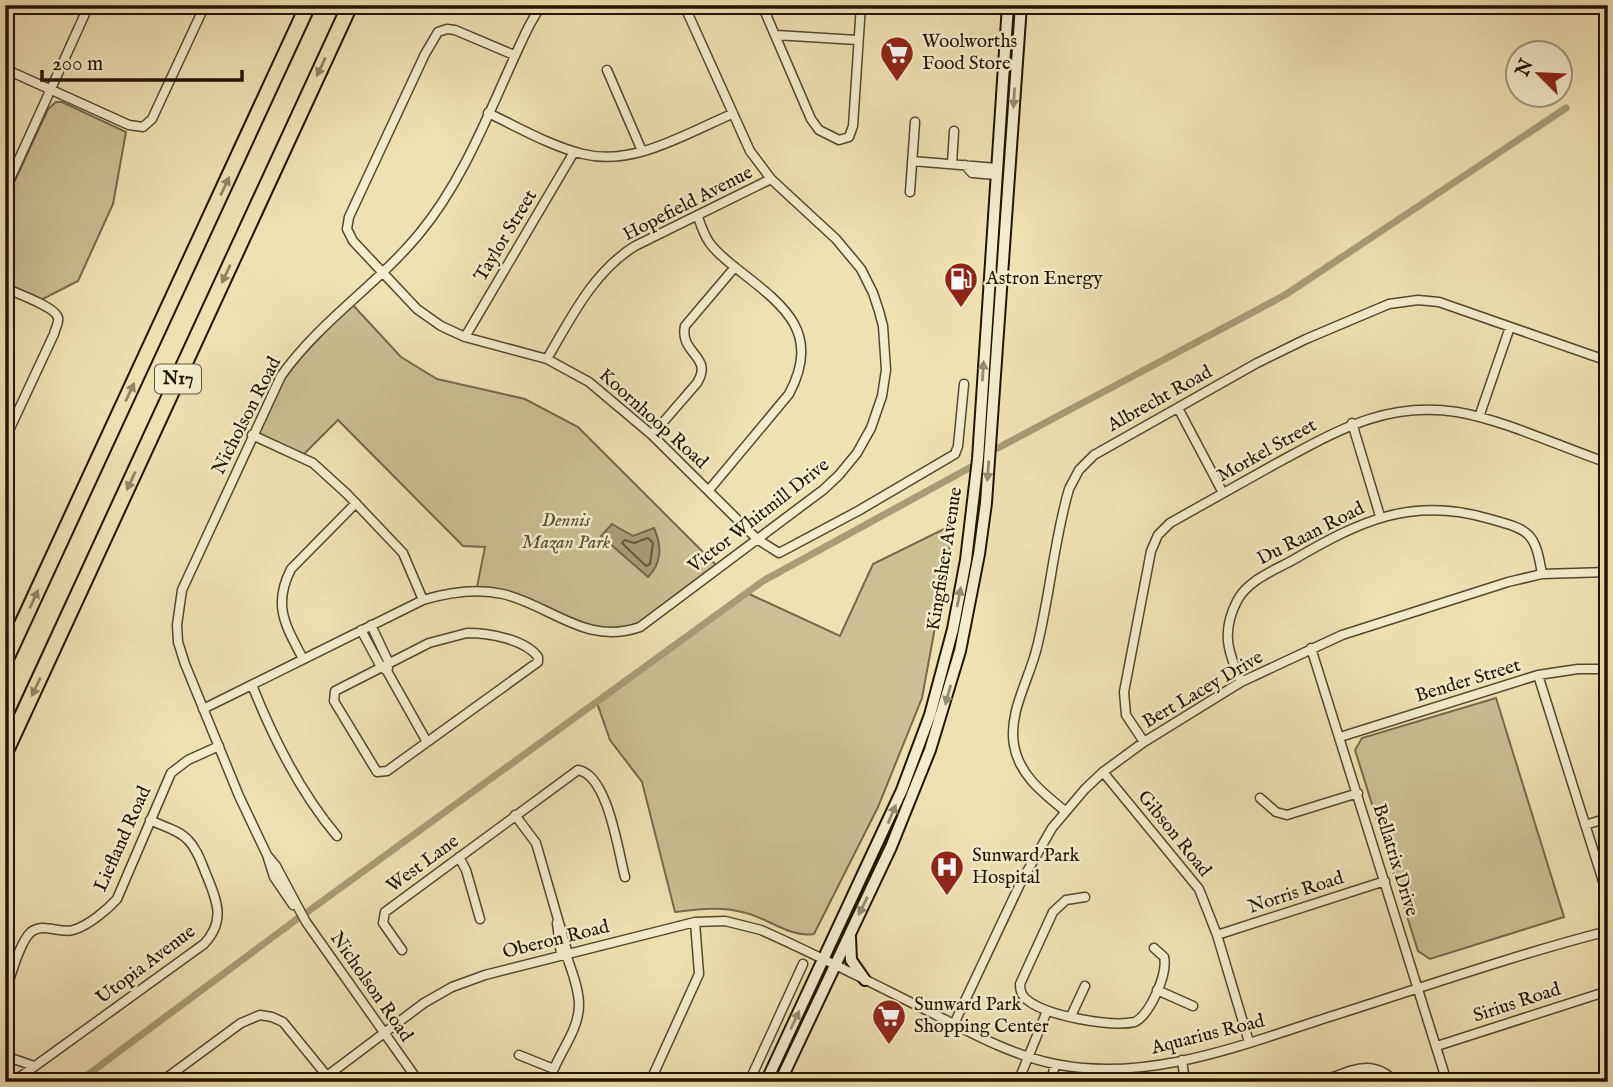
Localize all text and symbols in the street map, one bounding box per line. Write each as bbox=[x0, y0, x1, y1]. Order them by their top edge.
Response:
place label: Woolworths Food Store bbox=[922, 30, 1017, 76]
supermarket icon: Woolworths Food Store bbox=[878, 34, 916, 83]
scale bar bbox=[42, 38, 242, 82]
north arrow bbox=[1504, 38, 1574, 108]
text: 200 m bbox=[52, 51, 103, 78]
text: N bbox=[1511, 55, 1540, 81]
one-way arrow bbox=[315, 57, 327, 77]
one-way arrow bbox=[1008, 87, 1019, 109]
street label: Hopefield Avenue bbox=[619, 161, 757, 247]
one-way arrow bbox=[219, 176, 231, 196]
street label: Taylor Street bbox=[469, 185, 543, 286]
fuel station icon: Astron Energy bbox=[942, 260, 980, 309]
one-way arrow bbox=[220, 264, 232, 284]
place label: Astron Energy bbox=[985, 267, 1103, 291]
street label: Nicholson Road bbox=[207, 352, 287, 479]
one-way arrow bbox=[978, 360, 989, 382]
street label: Albrecht Road bbox=[1103, 360, 1217, 438]
street label: Koornhoop Road bbox=[593, 364, 713, 475]
road number: N17 bbox=[155, 365, 201, 394]
one-way arrow bbox=[125, 382, 136, 403]
street label: Morkel Street bbox=[1213, 414, 1321, 488]
street label: Victor Whitmill Drive bbox=[683, 453, 835, 579]
one-way arrow bbox=[982, 461, 993, 483]
one-way arrow bbox=[125, 471, 137, 491]
street label: Kingfisher Avenue bbox=[922, 485, 968, 632]
street label: Du Raan Road bbox=[1253, 496, 1369, 571]
park label: Dennis Mazan Park bbox=[522, 509, 611, 555]
one-way arrow bbox=[954, 586, 965, 608]
one-way arrow bbox=[28, 589, 40, 609]
street label: Bert Lacey Drive bbox=[1138, 646, 1268, 734]
street label: Bender Street bbox=[1413, 654, 1524, 708]
one-way arrow bbox=[30, 677, 41, 697]
one-way arrow bbox=[942, 684, 953, 706]
street label: Liefland Road bbox=[89, 782, 157, 896]
street label: Gibson Road bbox=[1132, 786, 1217, 883]
street label: Bellatrix Drive bbox=[1367, 801, 1424, 919]
one-way arrow bbox=[886, 804, 898, 824]
street label: West Lane bbox=[382, 830, 464, 898]
place label: Sunward Park Hospital bbox=[972, 844, 1080, 890]
hospital icon: Sunward Park Hospital bbox=[928, 848, 966, 897]
street label: Norris Road bbox=[1245, 866, 1348, 920]
one-way arrow bbox=[858, 896, 869, 916]
street label: Oberon Road bbox=[500, 915, 613, 965]
street label: Utopia Avenue bbox=[92, 920, 201, 1010]
street label: Nicholson Road bbox=[324, 927, 418, 1047]
street label: Sirius Road bbox=[1470, 977, 1565, 1028]
place label: Sunward Park Shopping Center bbox=[914, 993, 1049, 1039]
supermarket icon: Sunward Park Shopping Center bbox=[870, 997, 908, 1046]
street label: Aquarius Road bbox=[1148, 1009, 1268, 1061]
one-way arrow bbox=[789, 1010, 801, 1030]

